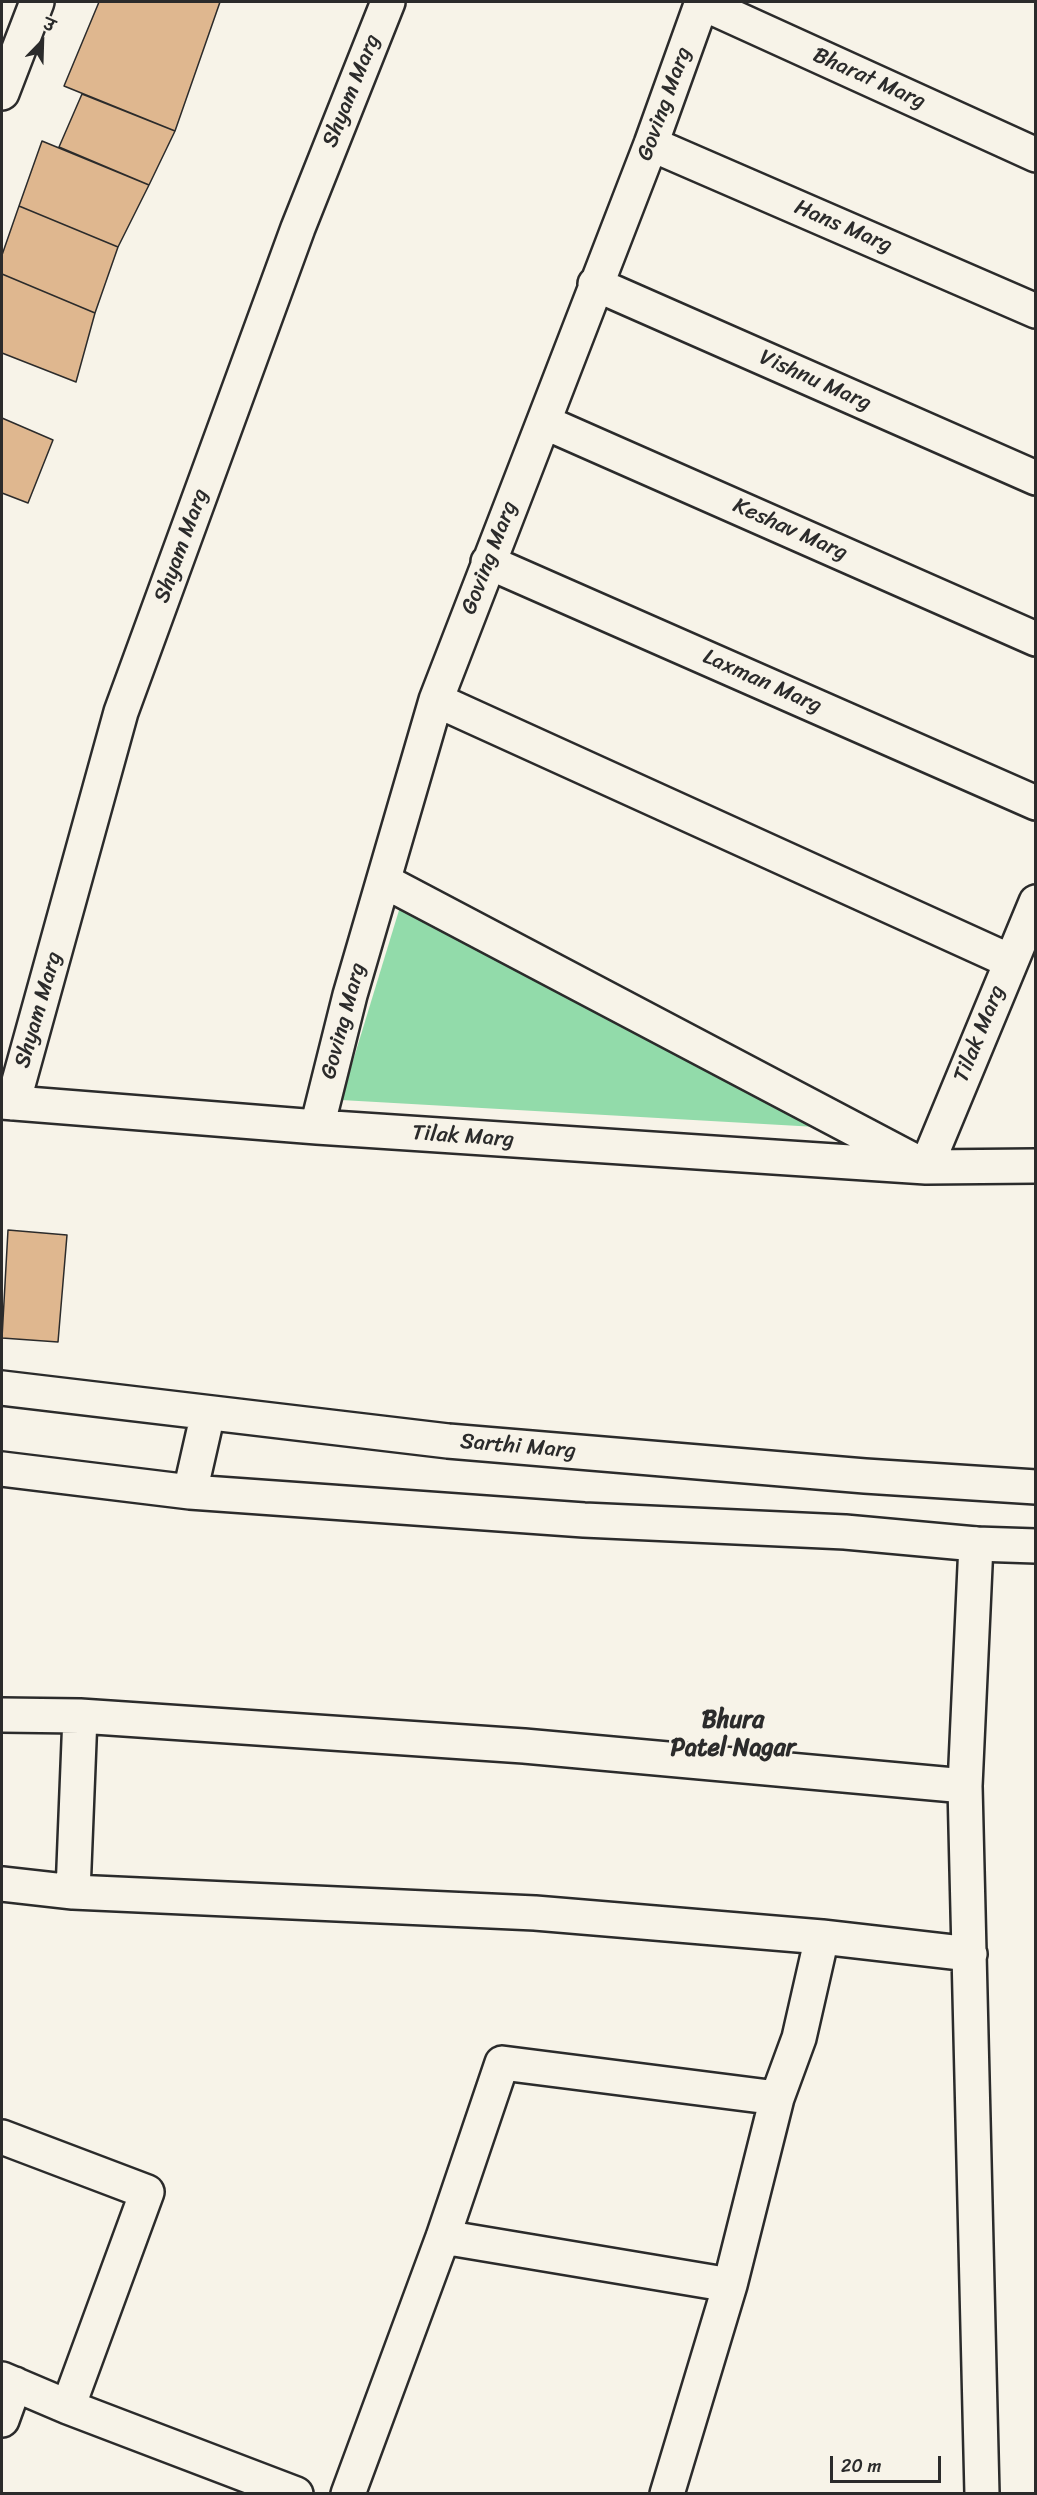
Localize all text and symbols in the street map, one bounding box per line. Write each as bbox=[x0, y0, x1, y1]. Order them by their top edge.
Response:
text: उ bbox=[39, 10, 60, 40]
north arrow bbox=[12, 12, 72, 72]
street label: Shyam Marg bbox=[317, 31, 387, 151]
street label: Bharat Marg bbox=[809, 42, 929, 116]
street label: Goving Marg bbox=[632, 44, 698, 164]
street label: Hans Marg bbox=[790, 195, 896, 259]
street label: Vishnu Marg bbox=[755, 345, 875, 417]
street label: Shyam Marg bbox=[149, 485, 215, 607]
street label: Keshav Marg bbox=[729, 493, 851, 567]
street label: Goving Marg bbox=[456, 498, 524, 618]
street label: Laxman Marg bbox=[699, 644, 825, 720]
street label: Shyam Marg bbox=[10, 949, 68, 1071]
street label: Goving Marg bbox=[316, 960, 372, 1082]
street label: Tilak Marg bbox=[949, 982, 1011, 1086]
street label: Tilak Marg bbox=[411, 1120, 515, 1154]
street label: Sarthi Marg bbox=[459, 1429, 577, 1465]
district label: Bhura Patel Nagar bbox=[670, 1707, 796, 1763]
scale bar bbox=[833, 2444, 944, 2482]
text: 20 m bbox=[841, 2450, 881, 2482]

